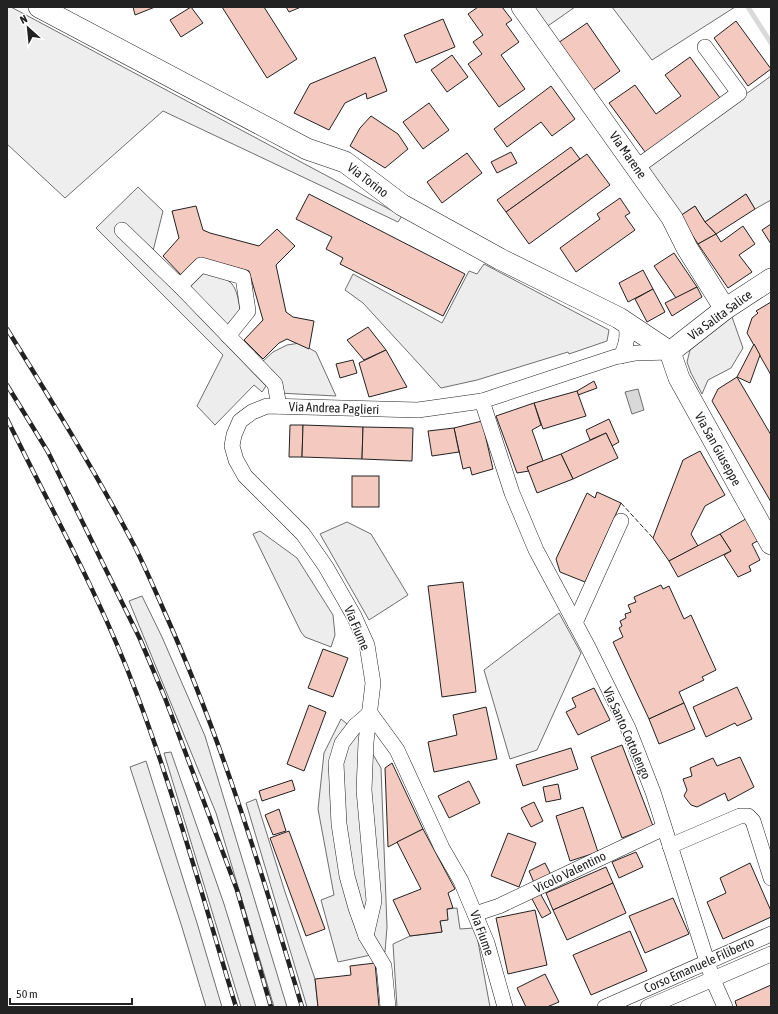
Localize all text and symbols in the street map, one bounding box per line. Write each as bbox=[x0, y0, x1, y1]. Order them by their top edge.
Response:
north arrow bbox=[8, 8, 48, 48]
text: N bbox=[18, 12, 29, 26]
street label: Via Marene bbox=[606, 129, 650, 181]
street label: Via Torino bbox=[345, 160, 391, 200]
street label: Via Salita Salice bbox=[685, 287, 755, 343]
street label: Via Andrea Paglieri bbox=[289, 399, 379, 417]
street label: Via San Giuseppe bbox=[692, 410, 744, 488]
street label: Via Fiume bbox=[341, 603, 373, 653]
street label: Via Santo Cottolengo bbox=[600, 685, 654, 781]
street label: Vicolo Valentino bbox=[532, 848, 608, 896]
street label: Via Fiume bbox=[467, 908, 497, 958]
street label: Corso Emanuele Filiberto bbox=[642, 934, 756, 996]
scale bar bbox=[10, 980, 132, 1006]
text: 50 m bbox=[16, 987, 38, 1001]

